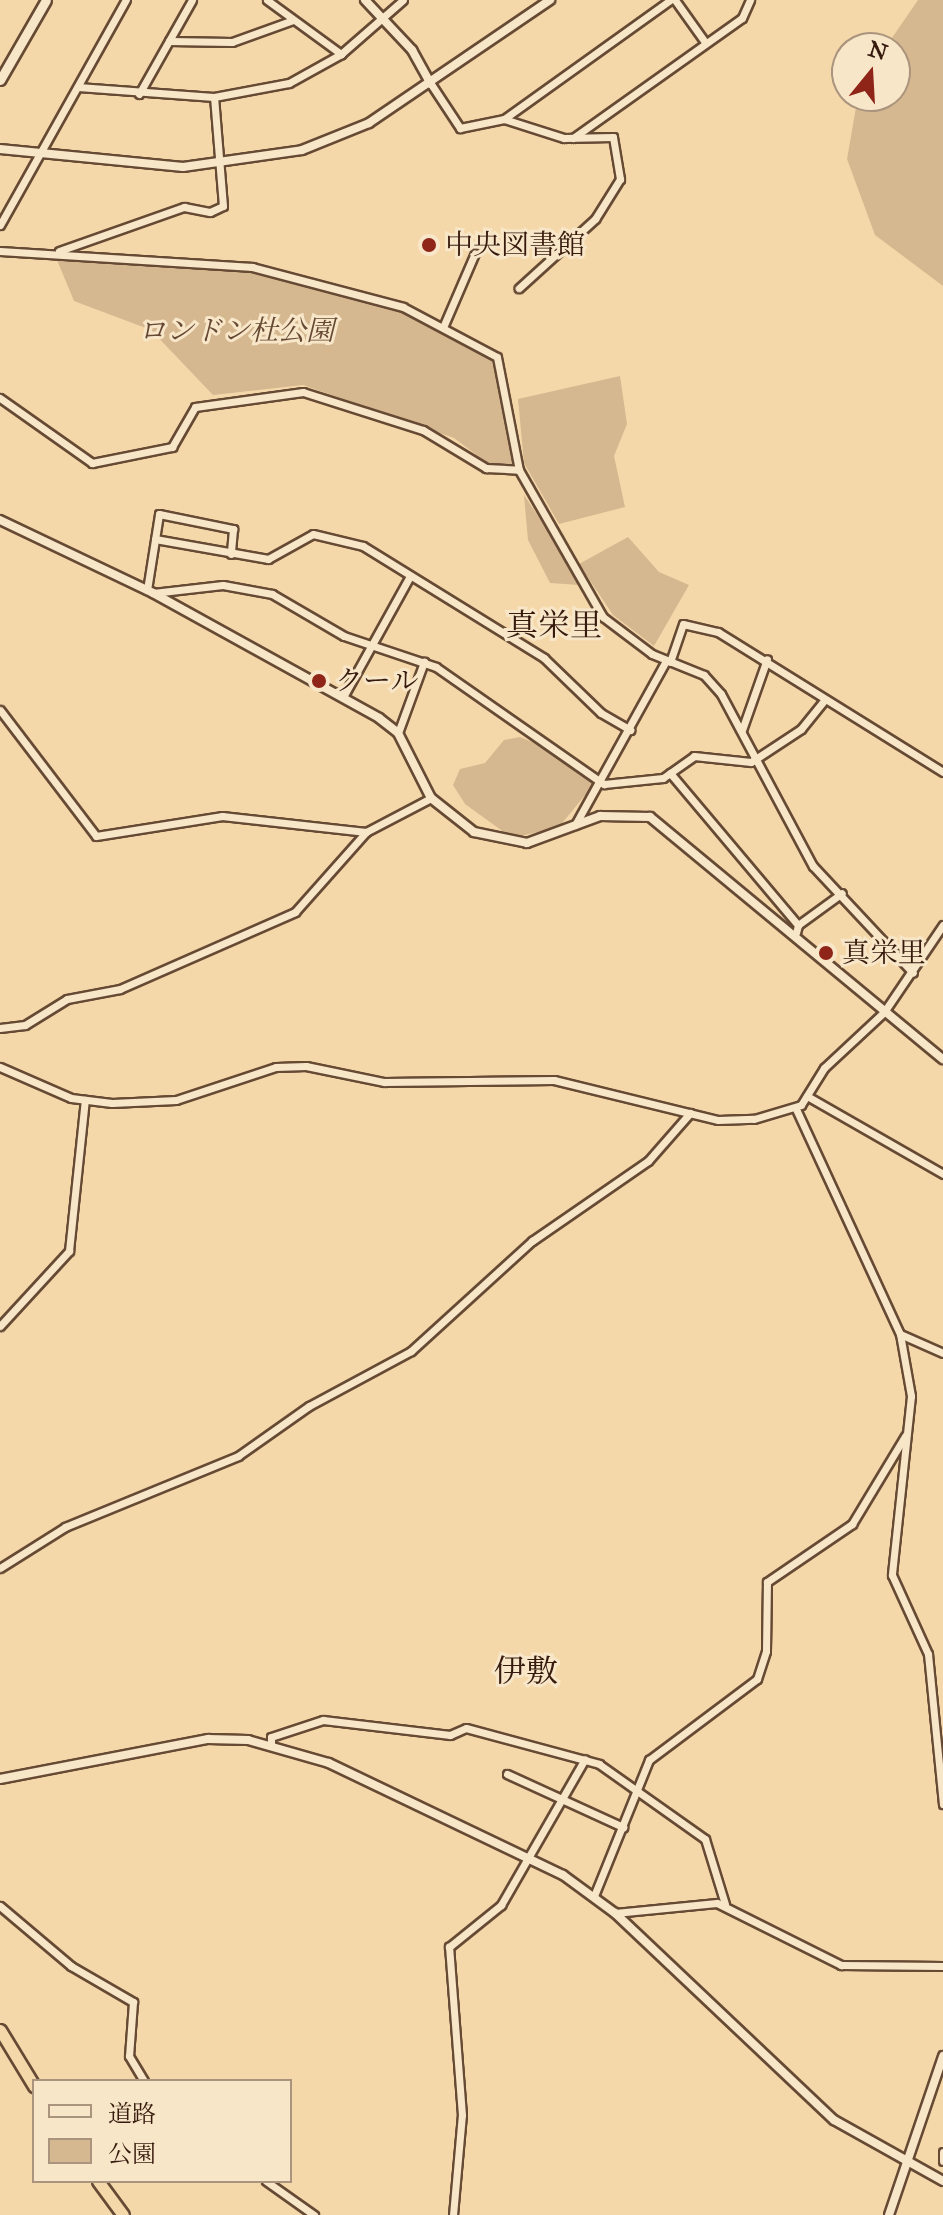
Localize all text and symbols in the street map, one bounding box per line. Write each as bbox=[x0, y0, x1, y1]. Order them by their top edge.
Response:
north arrow bbox=[831, 32, 911, 112]
text: N bbox=[865, 35, 891, 66]
place label: 中央図書館 bbox=[445, 228, 585, 262]
marker: 中央図書館 bbox=[420, 236, 438, 254]
park label: ロンドン杜公園 bbox=[138, 314, 334, 348]
district label: 真栄里 bbox=[506, 607, 602, 645]
place label: クール bbox=[335, 664, 419, 698]
marker: クール bbox=[310, 672, 328, 690]
place label: 真栄里 bbox=[842, 936, 926, 970]
marker: 真栄里 bbox=[817, 944, 835, 962]
district label: 伊敷 bbox=[494, 1653, 558, 1691]
legend bbox=[32, 2079, 292, 2183]
text: 道路 bbox=[108, 2099, 156, 2129]
text: 公園 bbox=[108, 2139, 156, 2169]

